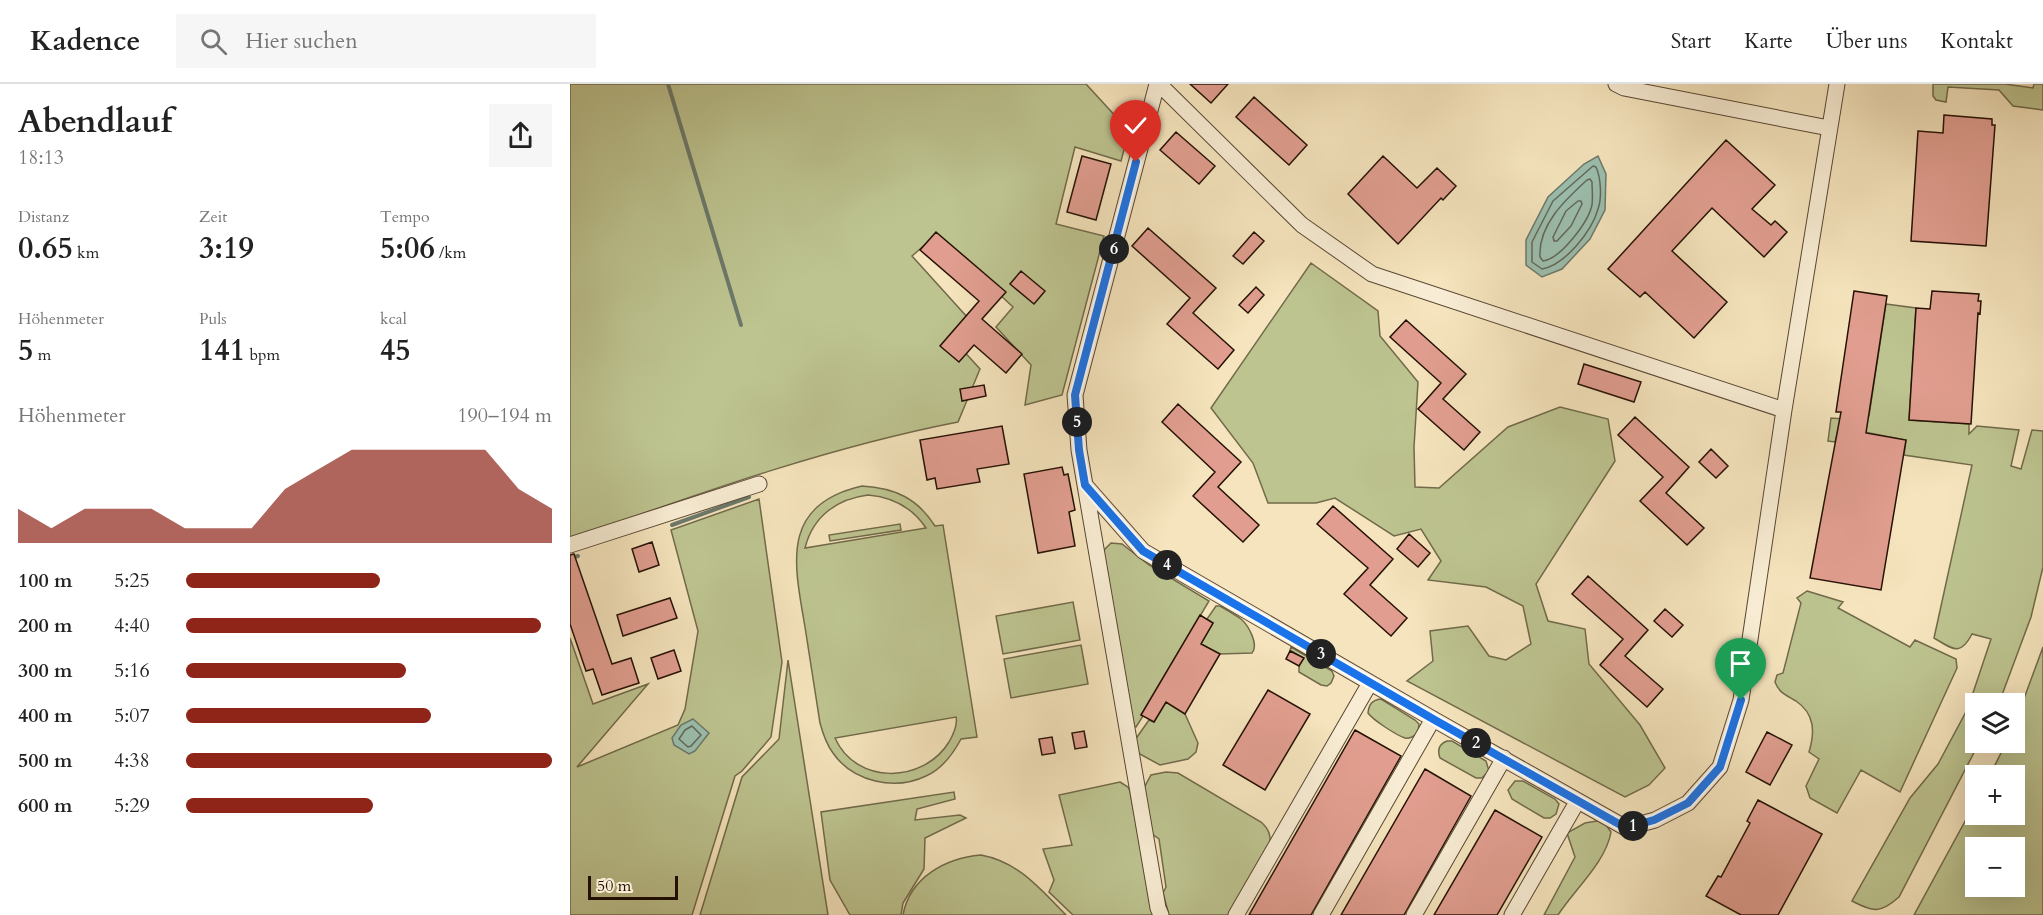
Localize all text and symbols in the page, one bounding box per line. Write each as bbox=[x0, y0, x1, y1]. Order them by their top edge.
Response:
search box bbox=[176, 14, 596, 68]
text: Kadence bbox=[30, 22, 140, 60]
icon: search bbox=[197, 25, 230, 58]
text: Hier suchen bbox=[245, 26, 358, 56]
text: Start bbox=[1671, 27, 1711, 56]
text: Karte bbox=[1744, 27, 1793, 56]
text: Über uns bbox=[1826, 27, 1908, 56]
text: Kontakt bbox=[1941, 27, 2013, 56]
text: Abendlauf bbox=[18, 99, 172, 144]
pin bbox=[1110, 100, 1161, 162]
button: share bbox=[489, 104, 552, 167]
icon: check bbox=[1119, 109, 1152, 142]
text: 18:13 bbox=[18, 144, 64, 171]
text: Distanz bbox=[18, 206, 69, 228]
text: Zeit bbox=[199, 206, 227, 228]
text: Tempo bbox=[380, 206, 430, 228]
text: 0.65 bbox=[18, 228, 73, 269]
text: 3:19 bbox=[199, 228, 254, 269]
text: 5:06 bbox=[380, 228, 435, 269]
pin: 6 bbox=[1099, 234, 1129, 264]
text: 6 bbox=[1110, 238, 1118, 260]
text: km bbox=[73, 242, 99, 264]
text: /km bbox=[435, 242, 466, 264]
text: Höhenmeter bbox=[18, 308, 104, 330]
text: Puls bbox=[199, 308, 227, 330]
text: kcal bbox=[380, 308, 407, 330]
text: 5 bbox=[18, 330, 33, 371]
text: 141 bbox=[199, 330, 245, 371]
text: 45 bbox=[380, 330, 411, 371]
text: m bbox=[33, 344, 51, 366]
text: bpm bbox=[245, 344, 280, 366]
text: Höhenmeter bbox=[18, 402, 126, 429]
text: 190–194 m bbox=[457, 402, 552, 429]
pin: 5 bbox=[1062, 407, 1092, 437]
text: 5 bbox=[1073, 411, 1081, 433]
pin: 4 bbox=[1152, 550, 1182, 580]
text: 4 bbox=[1163, 554, 1171, 576]
text: 100 m bbox=[18, 567, 73, 594]
text: 5:25 bbox=[114, 567, 150, 594]
text: 200 m bbox=[18, 612, 73, 639]
text: 4:40 bbox=[114, 612, 150, 639]
pin bbox=[1715, 638, 1766, 700]
pin: 3 bbox=[1306, 639, 1336, 669]
text: 3 bbox=[1317, 643, 1325, 665]
icon: arrive bbox=[1724, 647, 1757, 680]
text: 300 m bbox=[18, 657, 73, 684]
text: 5:16 bbox=[114, 657, 150, 684]
map controls bbox=[1965, 693, 2025, 897]
button: layers bbox=[1965, 693, 2025, 753]
text: 400 m bbox=[18, 702, 73, 729]
text: 5:07 bbox=[114, 702, 150, 729]
pin: 2 bbox=[1461, 728, 1491, 758]
text: 2 bbox=[1472, 732, 1480, 754]
text: 500 m bbox=[18, 747, 73, 774]
text: 4:38 bbox=[114, 747, 150, 774]
button: + bbox=[1965, 765, 2025, 825]
text: 600 m bbox=[18, 792, 73, 819]
text: 5:29 bbox=[114, 792, 150, 819]
pin: 1 bbox=[1618, 811, 1648, 841]
text: 1 bbox=[1629, 815, 1637, 837]
button: − bbox=[1965, 837, 2025, 897]
scale bar bbox=[588, 873, 678, 900]
text: 50 m bbox=[597, 875, 631, 897]

